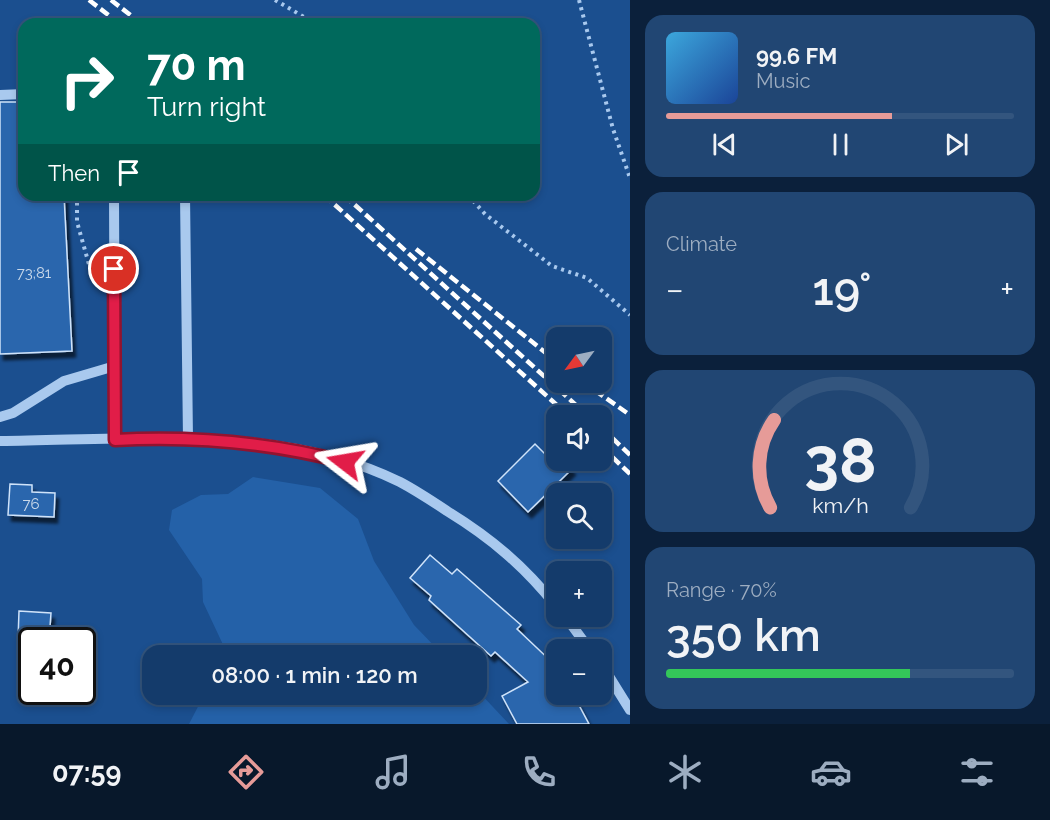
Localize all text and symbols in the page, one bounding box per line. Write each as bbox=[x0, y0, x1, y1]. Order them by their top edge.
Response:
text: 70 m bbox=[147, 41, 246, 90]
icon: right bbox=[48, 42, 126, 120]
text: 99.6 FM bbox=[756, 43, 837, 69]
text: Music bbox=[756, 69, 810, 93]
text: Turn right bbox=[147, 91, 266, 122]
icon: previous bbox=[708, 128, 741, 161]
icon: pause bbox=[824, 128, 857, 161]
icon: next bbox=[940, 128, 973, 161]
icon: arrive bbox=[112, 156, 145, 189]
text: Then bbox=[48, 160, 100, 186]
text: Climate bbox=[666, 232, 737, 256]
pin bbox=[88, 243, 139, 294]
icon: arrive bbox=[97, 252, 130, 285]
text: 19° bbox=[813, 263, 871, 316]
house number: 73;81 bbox=[17, 264, 52, 282]
text: − bbox=[666, 270, 684, 309]
text: + bbox=[1000, 270, 1014, 309]
north arrow bbox=[546, 327, 612, 393]
map controls bbox=[546, 327, 612, 705]
button: sound bbox=[546, 405, 612, 471]
text: 38 bbox=[804, 423, 876, 497]
position arrow bbox=[313, 430, 377, 494]
button: search bbox=[546, 483, 612, 549]
text: km/h bbox=[812, 493, 868, 518]
house number: 76 bbox=[22, 495, 40, 513]
button: + bbox=[546, 561, 612, 627]
text: Range · 70% bbox=[666, 578, 777, 602]
text: 350 km bbox=[666, 609, 821, 662]
speed limit sign: 40 bbox=[18, 627, 96, 705]
button: − bbox=[546, 639, 612, 705]
text: 08:00 · 1 min · 120 m bbox=[211, 662, 418, 688]
icon: directions bbox=[225, 751, 267, 793]
icon: music bbox=[372, 751, 414, 793]
icon: phone bbox=[518, 751, 560, 793]
icon: climate bbox=[664, 751, 706, 793]
icon: car bbox=[810, 751, 852, 793]
icon: filters bbox=[956, 751, 998, 793]
text: 07:59 bbox=[52, 757, 121, 788]

